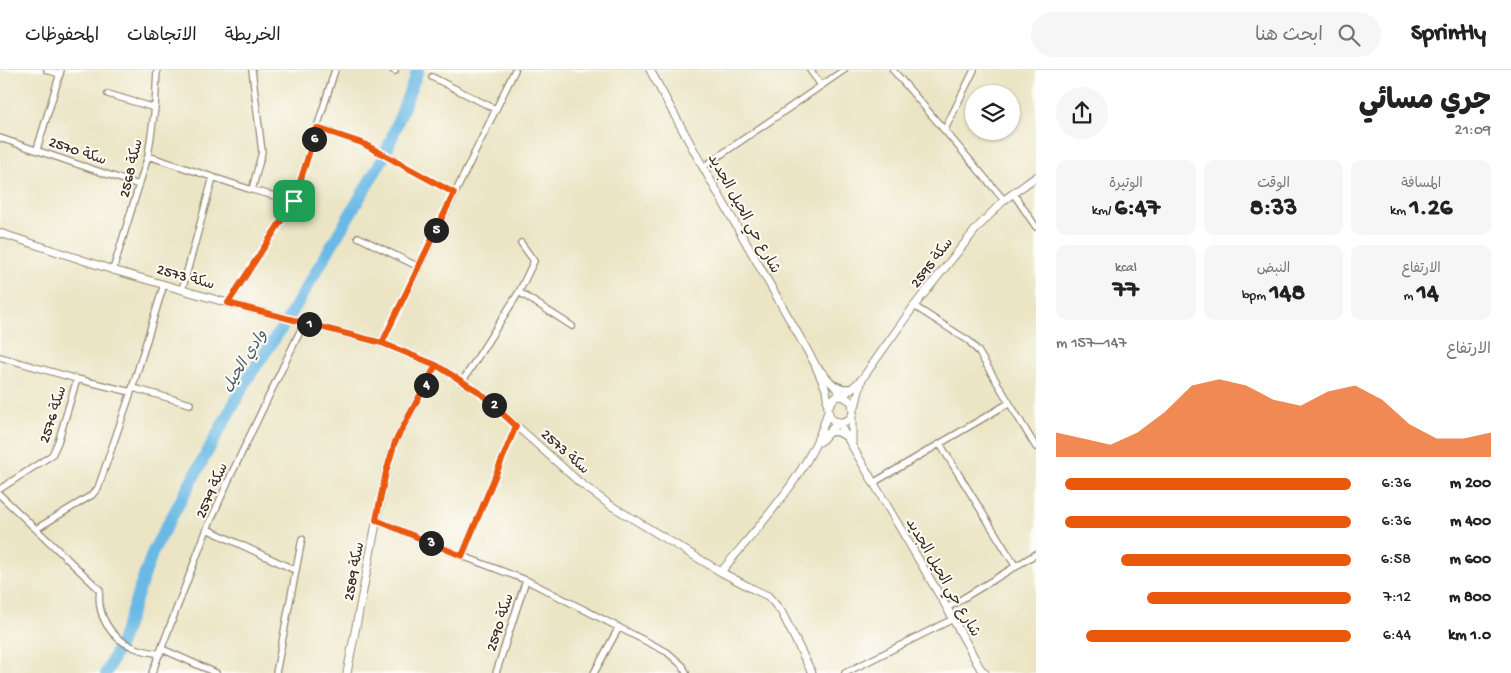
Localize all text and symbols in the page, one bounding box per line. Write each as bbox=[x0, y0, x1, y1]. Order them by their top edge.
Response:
search box bbox=[1031, 12, 1381, 57]
text: Sprintly bbox=[1411, 20, 1486, 49]
icon: search bbox=[1335, 21, 1363, 49]
text: ابحث هنا bbox=[1255, 25, 1323, 48]
text: المحفوظات bbox=[25, 26, 99, 47]
text: الاتجاهات bbox=[127, 26, 197, 47]
text: الخريطة bbox=[225, 26, 281, 47]
map controls bbox=[965, 85, 1020, 140]
button: layers bbox=[965, 85, 1020, 140]
text: جري مسائي bbox=[1359, 86, 1491, 119]
button: share bbox=[1056, 87, 1108, 139]
text: 21:09 bbox=[1455, 122, 1491, 141]
pin: 6 bbox=[302, 126, 326, 152]
text: 6 bbox=[311, 131, 318, 148]
street label: سكة 2570 bbox=[46, 134, 109, 170]
street label: سكة 2568 bbox=[116, 137, 148, 200]
street label: شارع حي الحيل الجديد bbox=[701, 151, 784, 278]
text: الوتيرة bbox=[1109, 176, 1143, 193]
text: الوقت bbox=[1257, 176, 1290, 193]
text: المسافة bbox=[1401, 176, 1441, 193]
pin bbox=[273, 180, 315, 222]
icon: arrive bbox=[280, 187, 308, 215]
text: 6:47 bbox=[1115, 195, 1160, 224]
text: 8:33 bbox=[1250, 195, 1297, 224]
text: 1.26 bbox=[1409, 195, 1452, 224]
text: /km bbox=[1092, 203, 1115, 220]
text: km bbox=[1390, 203, 1409, 220]
pin: 5 bbox=[424, 218, 448, 242]
text: 5 bbox=[433, 222, 440, 239]
street label: سكة 2595 bbox=[907, 234, 958, 292]
text: kcal bbox=[1115, 260, 1137, 277]
street label: سكة 2573 bbox=[154, 261, 216, 295]
text: النبض bbox=[1257, 261, 1290, 278]
text: الارتفاع bbox=[1402, 261, 1441, 278]
text: 77 bbox=[1113, 277, 1139, 306]
text: 148 bbox=[1269, 280, 1305, 309]
text: 14 bbox=[1417, 280, 1439, 309]
text: bpm bbox=[1242, 288, 1269, 305]
text: m bbox=[1404, 288, 1417, 305]
pin: 1 bbox=[296, 312, 322, 336]
text: 1 bbox=[307, 316, 312, 333]
water label: وادي الحيل bbox=[219, 326, 273, 396]
text: 147–157 m bbox=[1056, 335, 1127, 354]
text: الارتفاع bbox=[1446, 341, 1491, 360]
pin: 4 bbox=[414, 372, 438, 398]
text: 4 bbox=[423, 377, 430, 394]
street label: سكة 2576 bbox=[36, 384, 72, 446]
pin: 2 bbox=[482, 392, 506, 418]
text: 2 bbox=[491, 397, 498, 414]
street label: سكة 2573 bbox=[537, 426, 593, 479]
street label: سكة 2579 bbox=[193, 460, 233, 521]
text: 6:36 bbox=[1381, 475, 1411, 494]
text: 200 m bbox=[1450, 475, 1491, 494]
text: 6:36 bbox=[1381, 513, 1411, 532]
text: 400 m bbox=[1450, 513, 1491, 532]
street label: شارع حي الحيل الجديد bbox=[899, 515, 984, 642]
pin: 3 bbox=[418, 530, 444, 556]
text: 3 bbox=[428, 535, 435, 552]
street label: سكة 2589 bbox=[340, 540, 369, 602]
text: 6:58 bbox=[1381, 551, 1411, 570]
text: 600 m bbox=[1450, 551, 1491, 570]
text: 7:12 bbox=[1383, 589, 1411, 608]
text: 800 m bbox=[1449, 589, 1491, 608]
street label: سكة 2590 bbox=[483, 591, 519, 654]
text: 6:44 bbox=[1383, 627, 1411, 646]
text: 1.0 km bbox=[1448, 627, 1491, 646]

